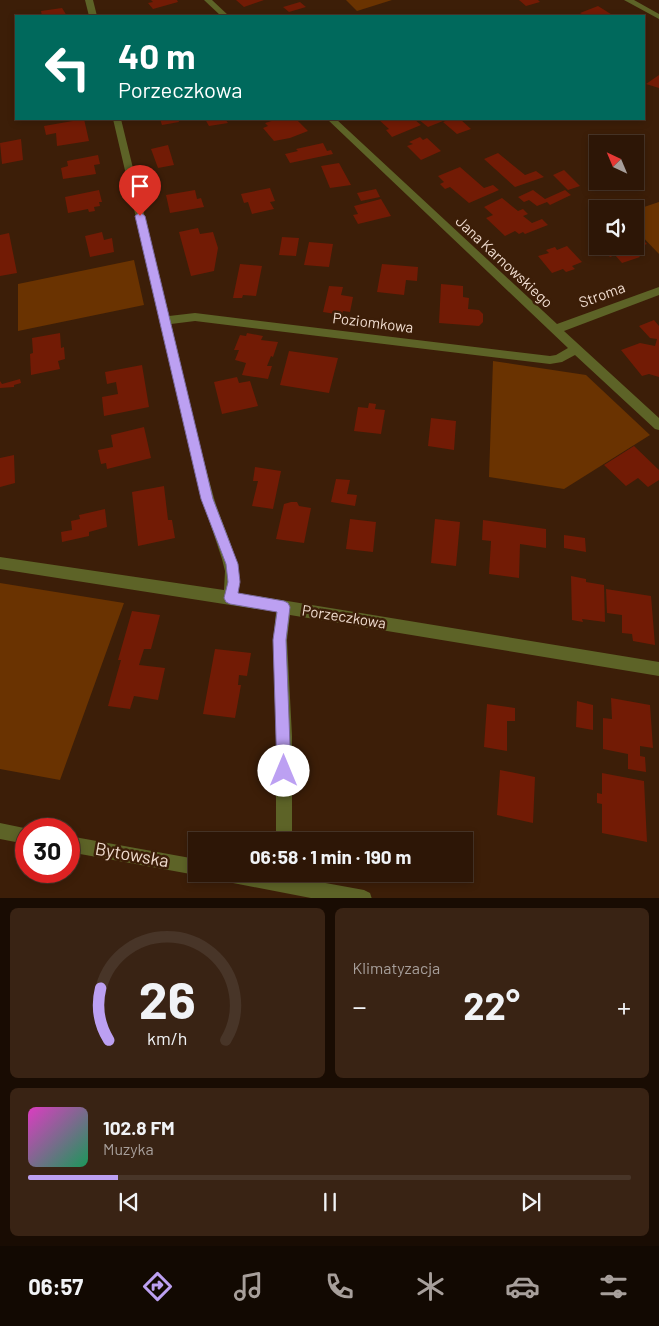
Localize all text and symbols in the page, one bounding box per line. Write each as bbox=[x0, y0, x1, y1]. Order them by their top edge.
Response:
text: 40 m bbox=[118, 34, 195, 76]
icon: left bbox=[35, 35, 100, 100]
text: Porzeczkowa bbox=[118, 76, 243, 102]
north arrow bbox=[589, 135, 644, 190]
map controls bbox=[589, 135, 644, 255]
pin bbox=[119, 165, 161, 216]
icon: arrive bbox=[126, 172, 154, 200]
button: sound bbox=[589, 200, 644, 255]
street label: Jana Karnowskiego bbox=[452, 212, 557, 311]
street label: Stroma bbox=[576, 277, 627, 311]
street label: Poziomkowa bbox=[332, 308, 415, 336]
street label: Porzeczkowa bbox=[301, 600, 387, 632]
position arrow bbox=[257, 744, 309, 796]
speed limit sign: 30 bbox=[15, 818, 80, 883]
street label: Bytowska bbox=[94, 837, 171, 871]
text: 06:58 · 1 min · 190 m bbox=[250, 845, 411, 868]
text: Klimatyzacja bbox=[353, 958, 440, 977]
text: 26 bbox=[139, 967, 196, 1029]
text: 22° bbox=[463, 982, 520, 1028]
text: − bbox=[353, 989, 367, 1023]
text: + bbox=[617, 989, 631, 1023]
text: km/h bbox=[147, 1027, 187, 1049]
text: 102.8 FM bbox=[103, 1116, 175, 1139]
text: Muzyka bbox=[103, 1139, 154, 1158]
icon: previous bbox=[115, 1188, 143, 1216]
icon: pause bbox=[316, 1188, 344, 1216]
icon: next bbox=[517, 1188, 545, 1216]
icon: directions bbox=[140, 1269, 175, 1304]
icon: music bbox=[231, 1269, 266, 1304]
icon: phone bbox=[322, 1269, 357, 1304]
icon: climate bbox=[413, 1269, 448, 1304]
icon: car bbox=[505, 1269, 540, 1304]
icon: filters bbox=[596, 1269, 631, 1304]
text: 06:57 bbox=[28, 1273, 83, 1299]

